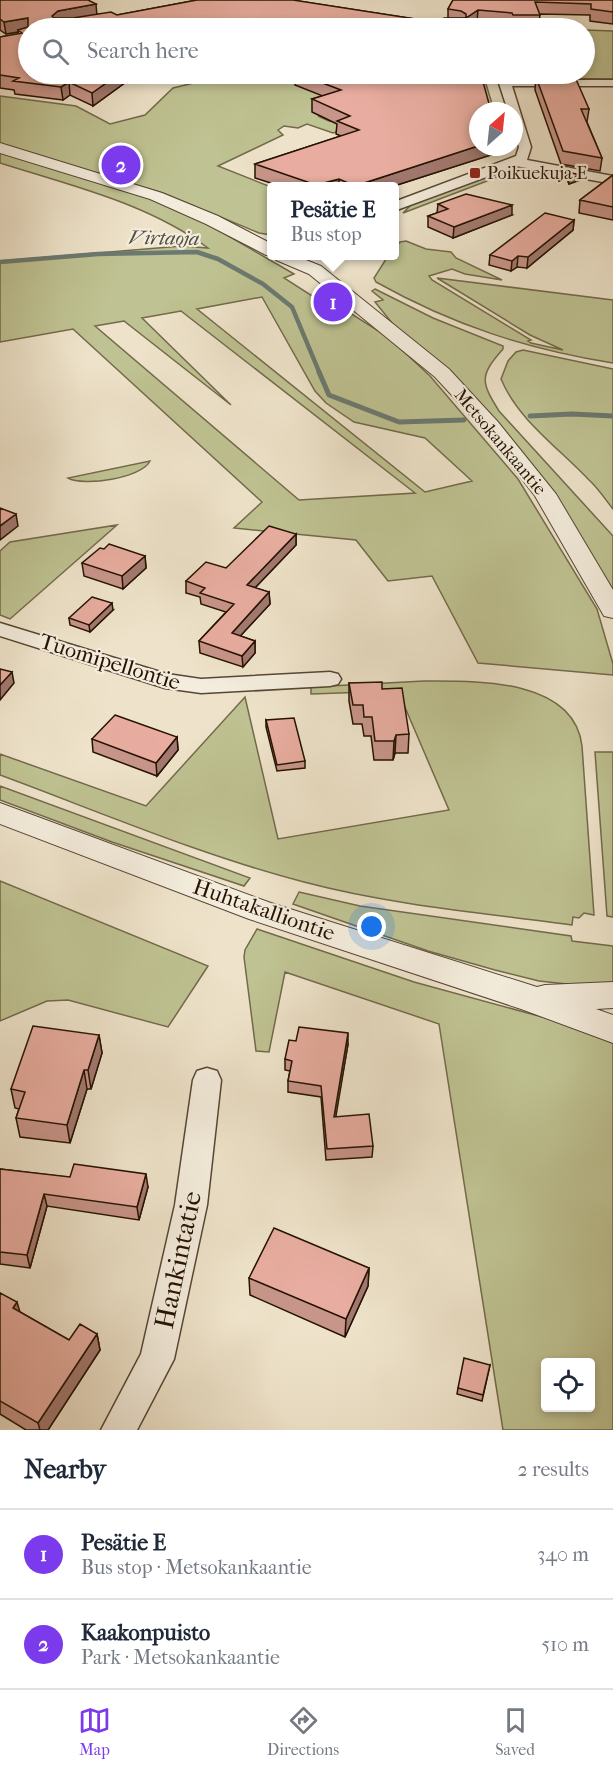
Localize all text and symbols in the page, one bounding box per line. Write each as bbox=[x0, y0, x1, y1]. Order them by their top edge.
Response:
search box bbox=[18, 18, 595, 84]
icon: search bbox=[39, 35, 72, 68]
text: Search here bbox=[87, 38, 199, 64]
north arrow bbox=[469, 102, 523, 156]
pin: 2 bbox=[102, 142, 140, 188]
place label: Poikuekuja E bbox=[487, 163, 587, 184]
marker: Poikuekuja E bbox=[468, 166, 482, 180]
popup bbox=[267, 182, 399, 260]
text: Pesätie E bbox=[290, 197, 376, 223]
text: Bus stop bbox=[290, 223, 362, 246]
water label: Virtaoja bbox=[128, 226, 200, 250]
pin: 1 bbox=[314, 280, 352, 324]
street label: Metsokankaantie bbox=[450, 385, 551, 499]
street label: Tuomipellontie bbox=[36, 628, 184, 696]
street label: Huhtakalliontie bbox=[190, 874, 339, 946]
your location bbox=[357, 912, 386, 941]
street label: Hankintatie bbox=[148, 1188, 208, 1332]
map controls bbox=[541, 1358, 595, 1412]
button: locate bbox=[541, 1358, 595, 1412]
text: Nearby bbox=[24, 1454, 106, 1485]
text: 2 results bbox=[518, 1458, 589, 1481]
text: Pesätie E bbox=[81, 1530, 166, 1556]
text: 1 bbox=[40, 1543, 47, 1566]
text: 340 m bbox=[537, 1543, 589, 1566]
text: Bus stop · Metsokankaantie bbox=[81, 1556, 312, 1579]
text: Kaakonpuisto bbox=[81, 1620, 210, 1646]
text: 2 bbox=[38, 1633, 49, 1656]
text: 510 m bbox=[541, 1633, 589, 1656]
text: Park · Metsokankaantie bbox=[81, 1646, 280, 1669]
tab: Map bbox=[78, 1704, 111, 1759]
tab: Directions bbox=[267, 1704, 339, 1759]
tab: Saved bbox=[495, 1704, 535, 1759]

